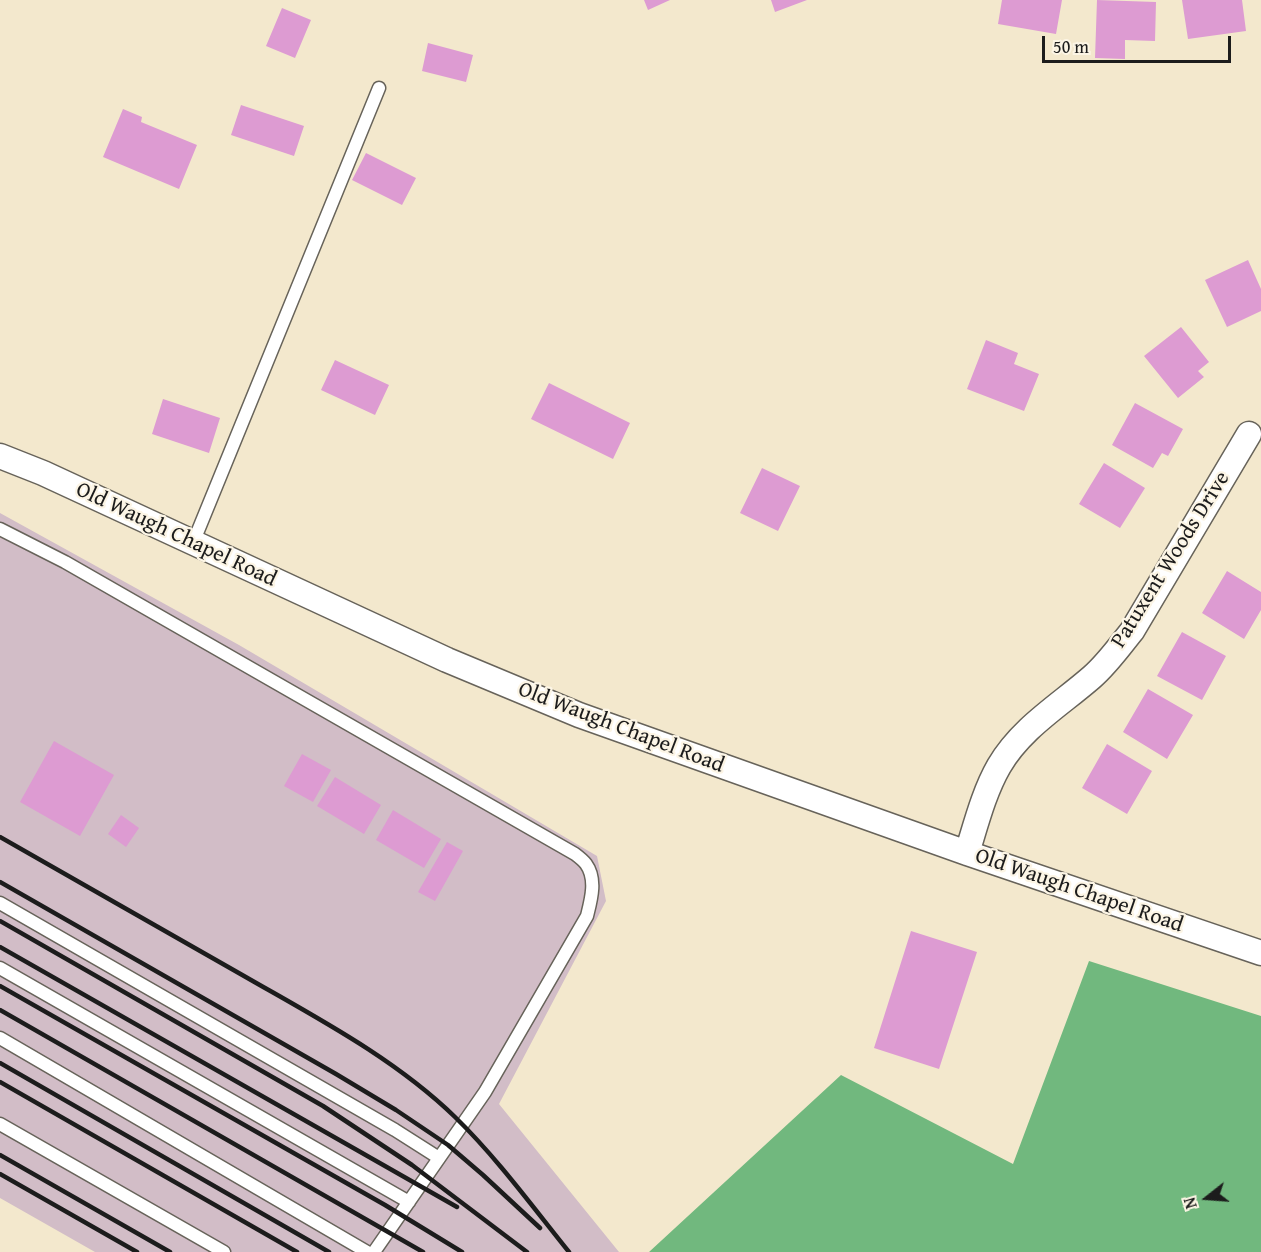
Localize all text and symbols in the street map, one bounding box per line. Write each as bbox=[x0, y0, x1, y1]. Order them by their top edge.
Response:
scale bar bbox=[1045, 24, 1234, 62]
text: 50 m bbox=[1053, 33, 1089, 60]
street label: Patuxent Woods Drive bbox=[1106, 467, 1236, 653]
street label: Old Waugh Chapel Road bbox=[71, 477, 281, 593]
street label: Old Waugh Chapel Road bbox=[514, 677, 728, 779]
street label: Old Waugh Chapel Road bbox=[971, 843, 1187, 939]
north arrow bbox=[1177, 1168, 1237, 1228]
text: N bbox=[1177, 1195, 1203, 1212]

